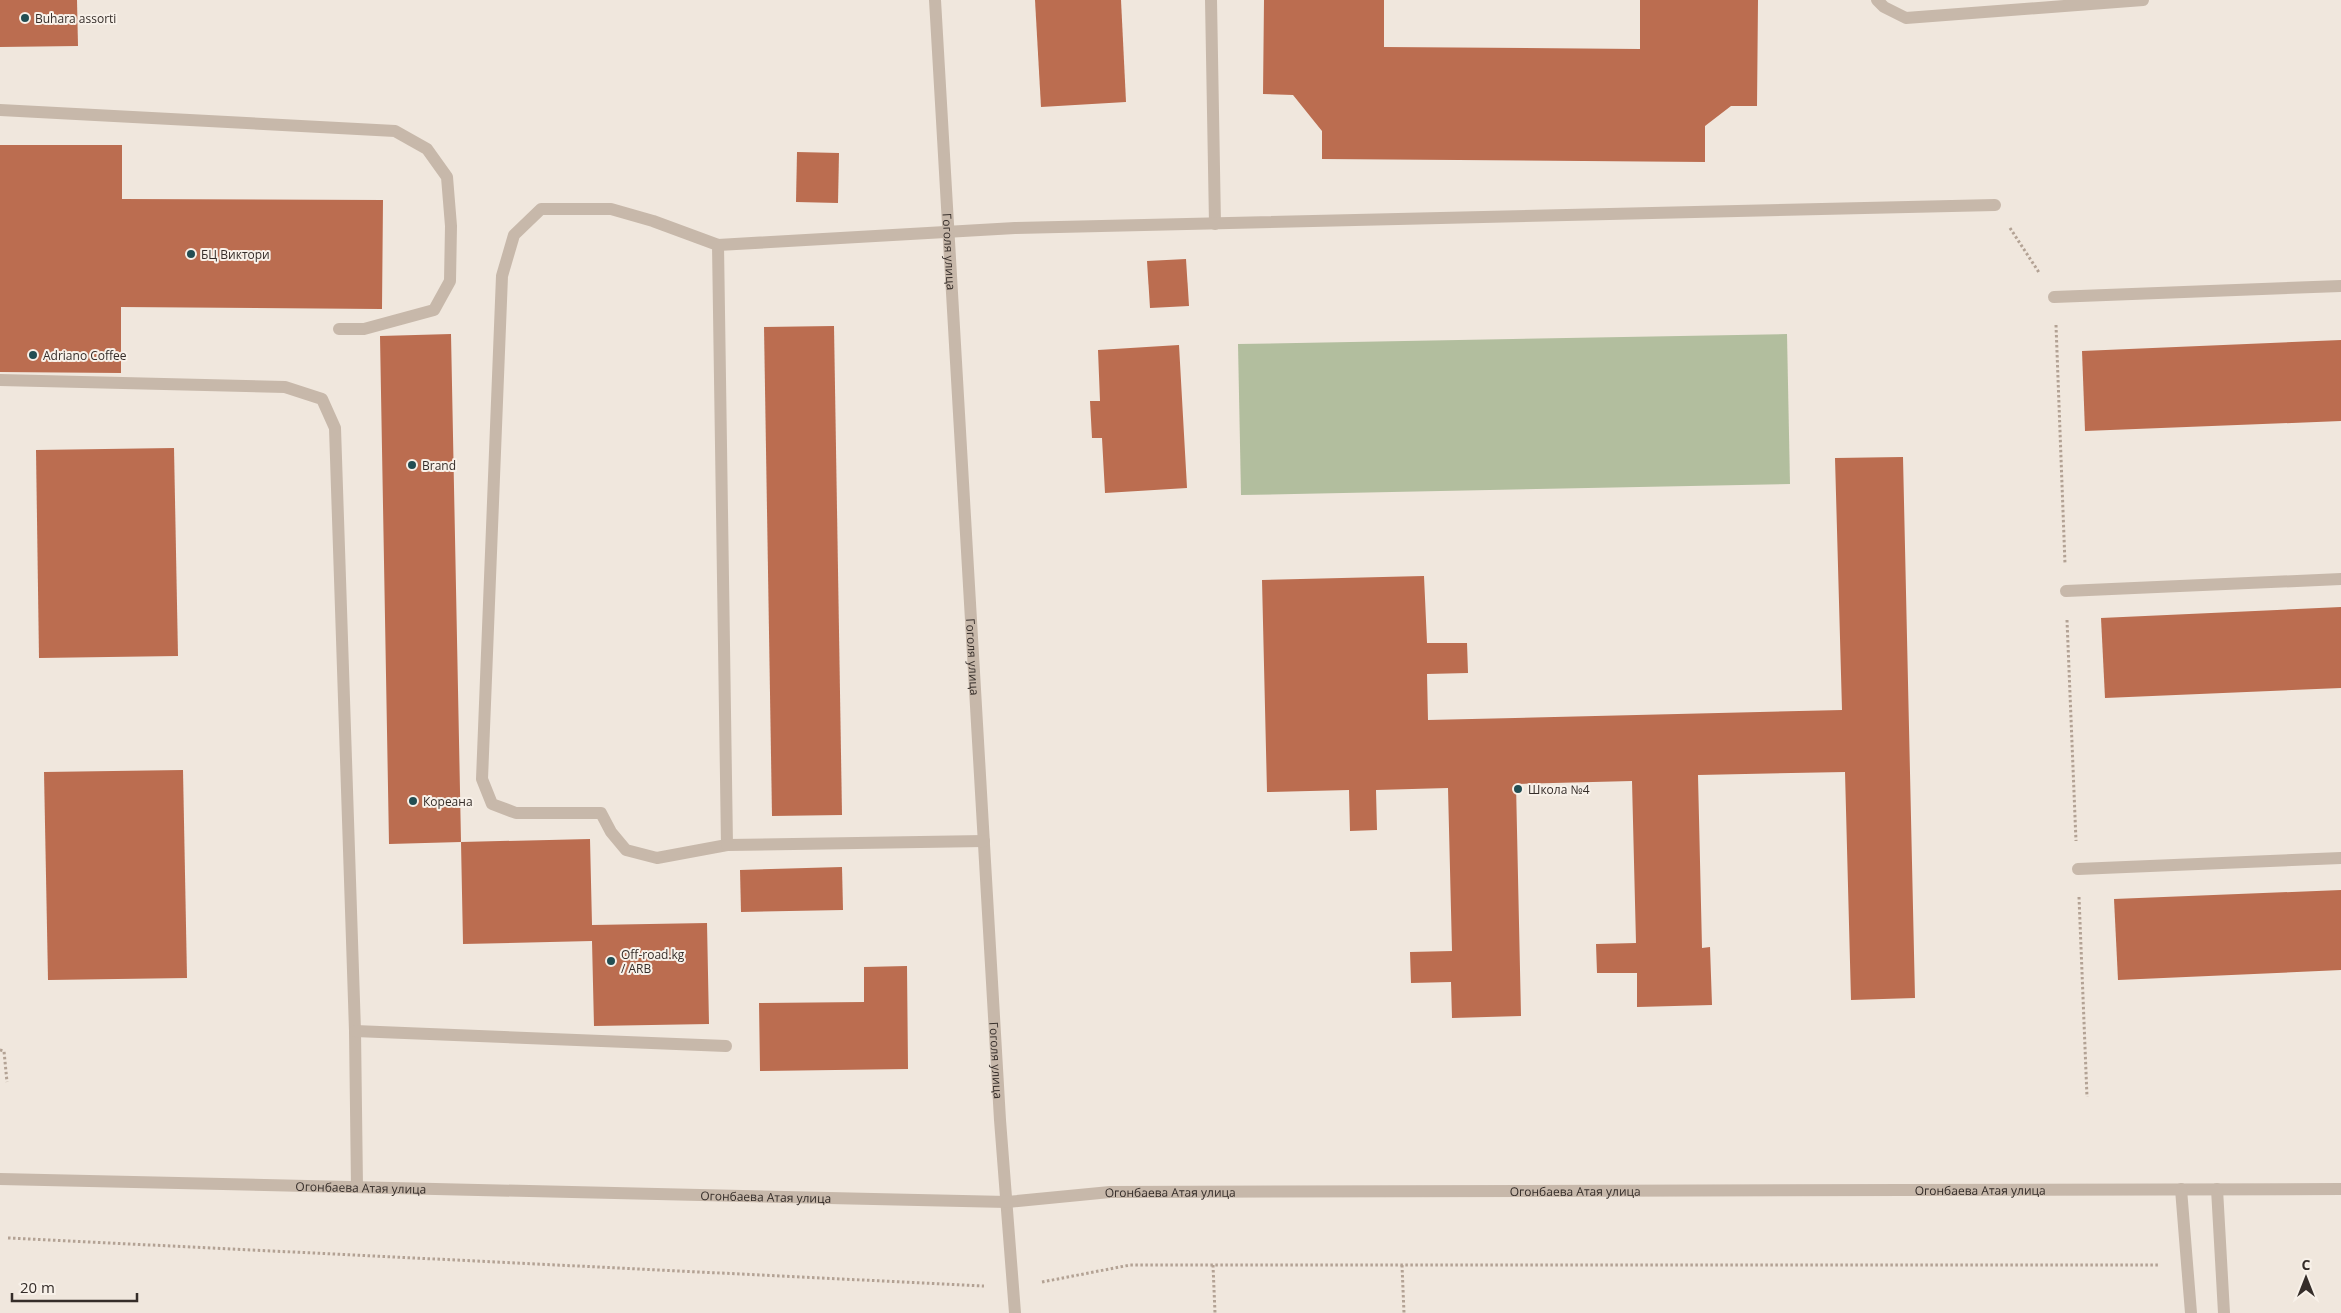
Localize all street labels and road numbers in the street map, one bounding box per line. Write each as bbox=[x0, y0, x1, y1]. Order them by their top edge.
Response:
street label: Гоголя улица bbox=[939, 213, 960, 291]
street label: Гоголя улица bbox=[962, 618, 984, 696]
street label: Гоголя улица bbox=[986, 1021, 1007, 1099]
street label: Огонбаева Атая улица bbox=[295, 1177, 427, 1197]
street label: Огонбаева Атая улица bbox=[1915, 1181, 2046, 1199]
street label: Огонбаева Атая улица bbox=[1510, 1182, 1641, 1200]
street label: Огонбаева Атая улица bbox=[1104, 1183, 1236, 1201]
street label: Огонбаева Атая улица bbox=[700, 1186, 831, 1206]

